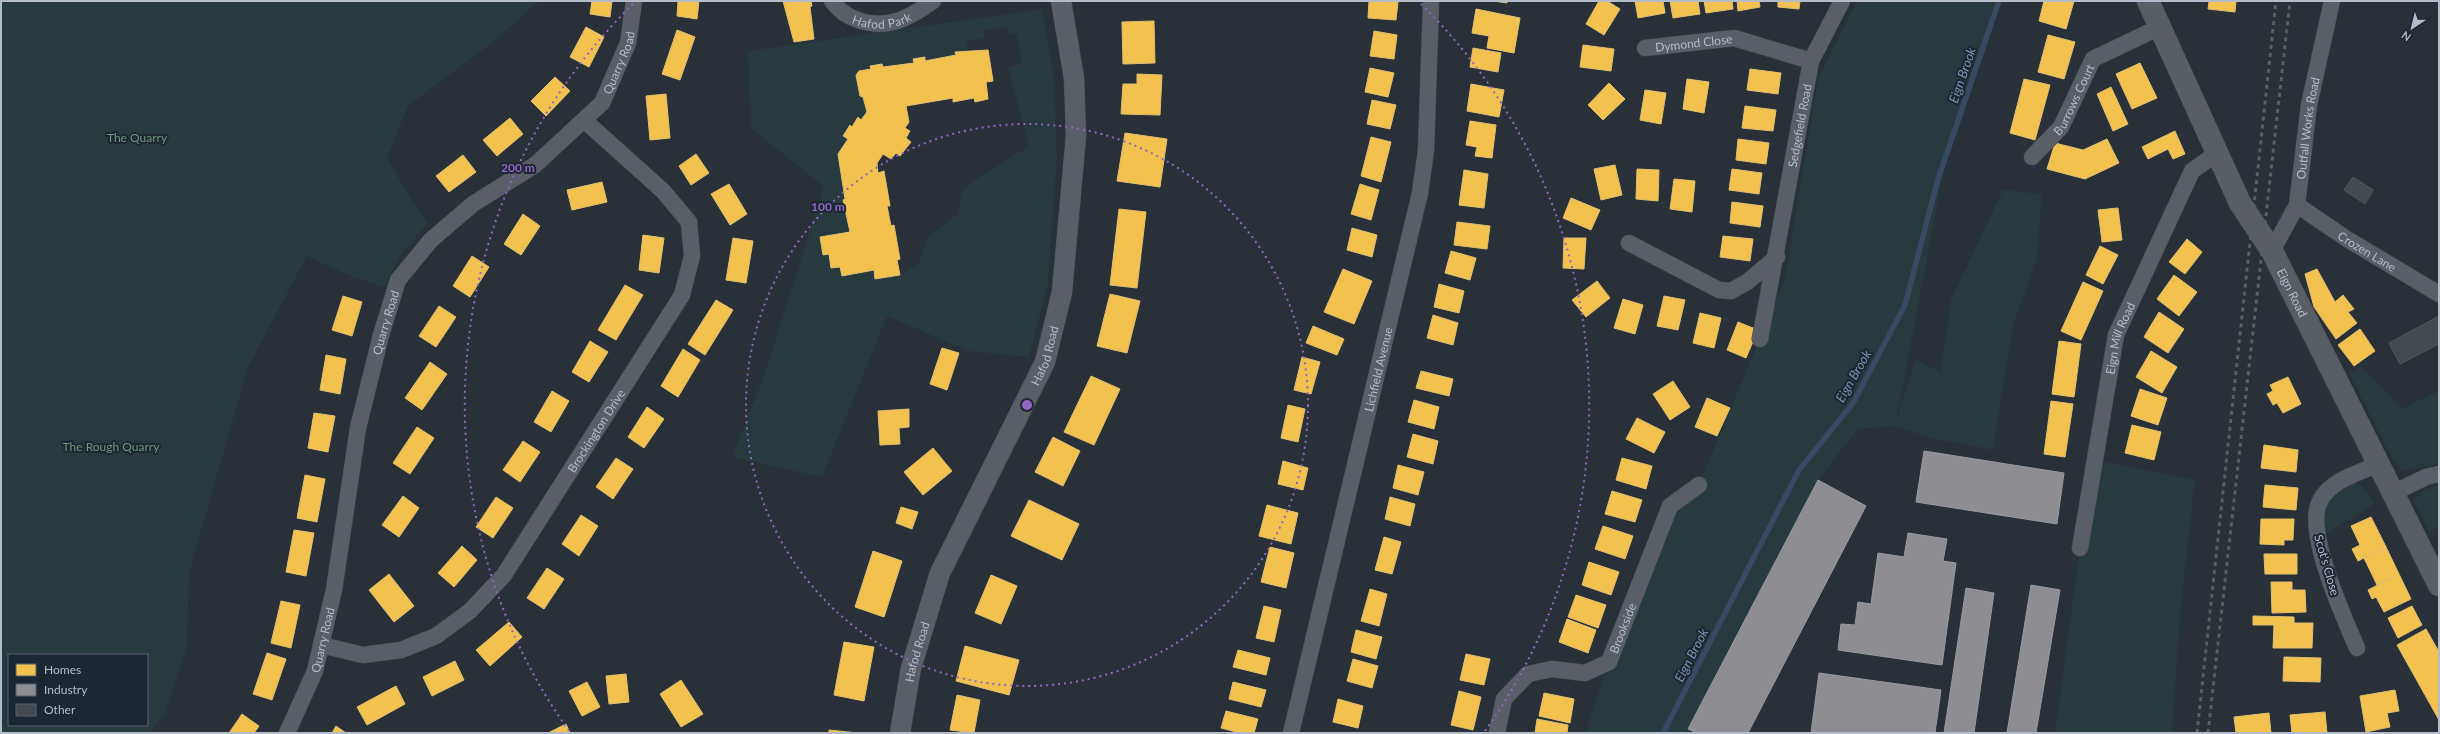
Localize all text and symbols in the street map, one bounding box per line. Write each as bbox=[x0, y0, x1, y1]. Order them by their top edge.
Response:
north arrow bbox=[2392, 8, 2432, 48]
street label: Hafod Park bbox=[850, 9, 914, 31]
text: N bbox=[2399, 29, 2413, 44]
street label: Quarry Road bbox=[599, 30, 637, 96]
street label: Dymond Close bbox=[1654, 31, 1733, 54]
water label: Eign Brook bbox=[1945, 44, 1979, 105]
street label: Burrows Court bbox=[2050, 61, 2097, 138]
street label: Outfall Works Road bbox=[2293, 76, 2322, 180]
street label: Sedgefield Road bbox=[1784, 83, 1814, 168]
park label: The Quarry bbox=[107, 130, 168, 145]
text: 200 m bbox=[501, 160, 535, 175]
text: 100 m bbox=[811, 199, 845, 214]
street label: Crozen Lane bbox=[2335, 228, 2399, 274]
street label: Eign Road bbox=[2274, 266, 2311, 319]
street label: Quarry Road bbox=[369, 288, 402, 356]
street label: Eign Mill Road bbox=[2102, 300, 2138, 375]
street label: Hafod Road bbox=[1027, 324, 1061, 388]
street label: Lichfield Avenue bbox=[1361, 325, 1395, 413]
water label: Eign Brook bbox=[1832, 346, 1875, 405]
street label: Brockington Drive bbox=[564, 386, 628, 475]
centre of rings bbox=[1020, 398, 1034, 412]
park label: The Rough Quarry bbox=[63, 439, 160, 454]
street label: Scot's Close bbox=[2311, 533, 2343, 597]
street label: Brookside bbox=[1606, 601, 1639, 655]
street label: Quarry Road bbox=[307, 606, 337, 674]
street label: Hafod Road bbox=[901, 620, 932, 683]
water label: Eign Brook bbox=[1671, 625, 1712, 684]
legend bbox=[8, 654, 148, 726]
text: Homes bbox=[44, 662, 81, 677]
text: Industry bbox=[44, 682, 88, 697]
text: Other bbox=[44, 702, 76, 717]

